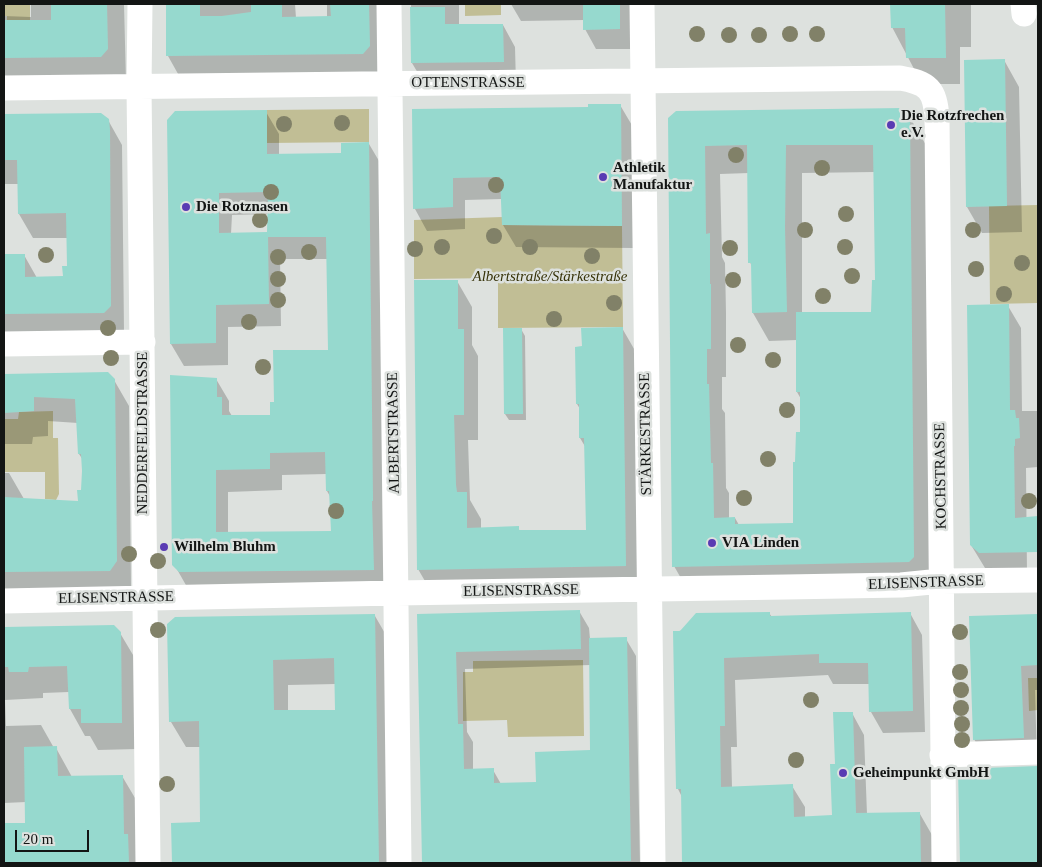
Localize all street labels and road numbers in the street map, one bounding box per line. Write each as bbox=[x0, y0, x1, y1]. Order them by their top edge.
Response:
street label: OTTENSTRASSE bbox=[411, 74, 525, 92]
street label: NEDDERFELDSTRASSE bbox=[134, 352, 152, 514]
street label: ALBERTSTRASSE bbox=[384, 372, 404, 494]
street label: STÄRKESTRASSE bbox=[636, 373, 656, 495]
street label: KOCHSTRASSE bbox=[931, 423, 951, 529]
street label: ELISENSTRASSE bbox=[868, 572, 984, 594]
street label: ELISENSTRASSE bbox=[463, 581, 579, 601]
street label: ELISENSTRASSE bbox=[58, 588, 174, 608]

